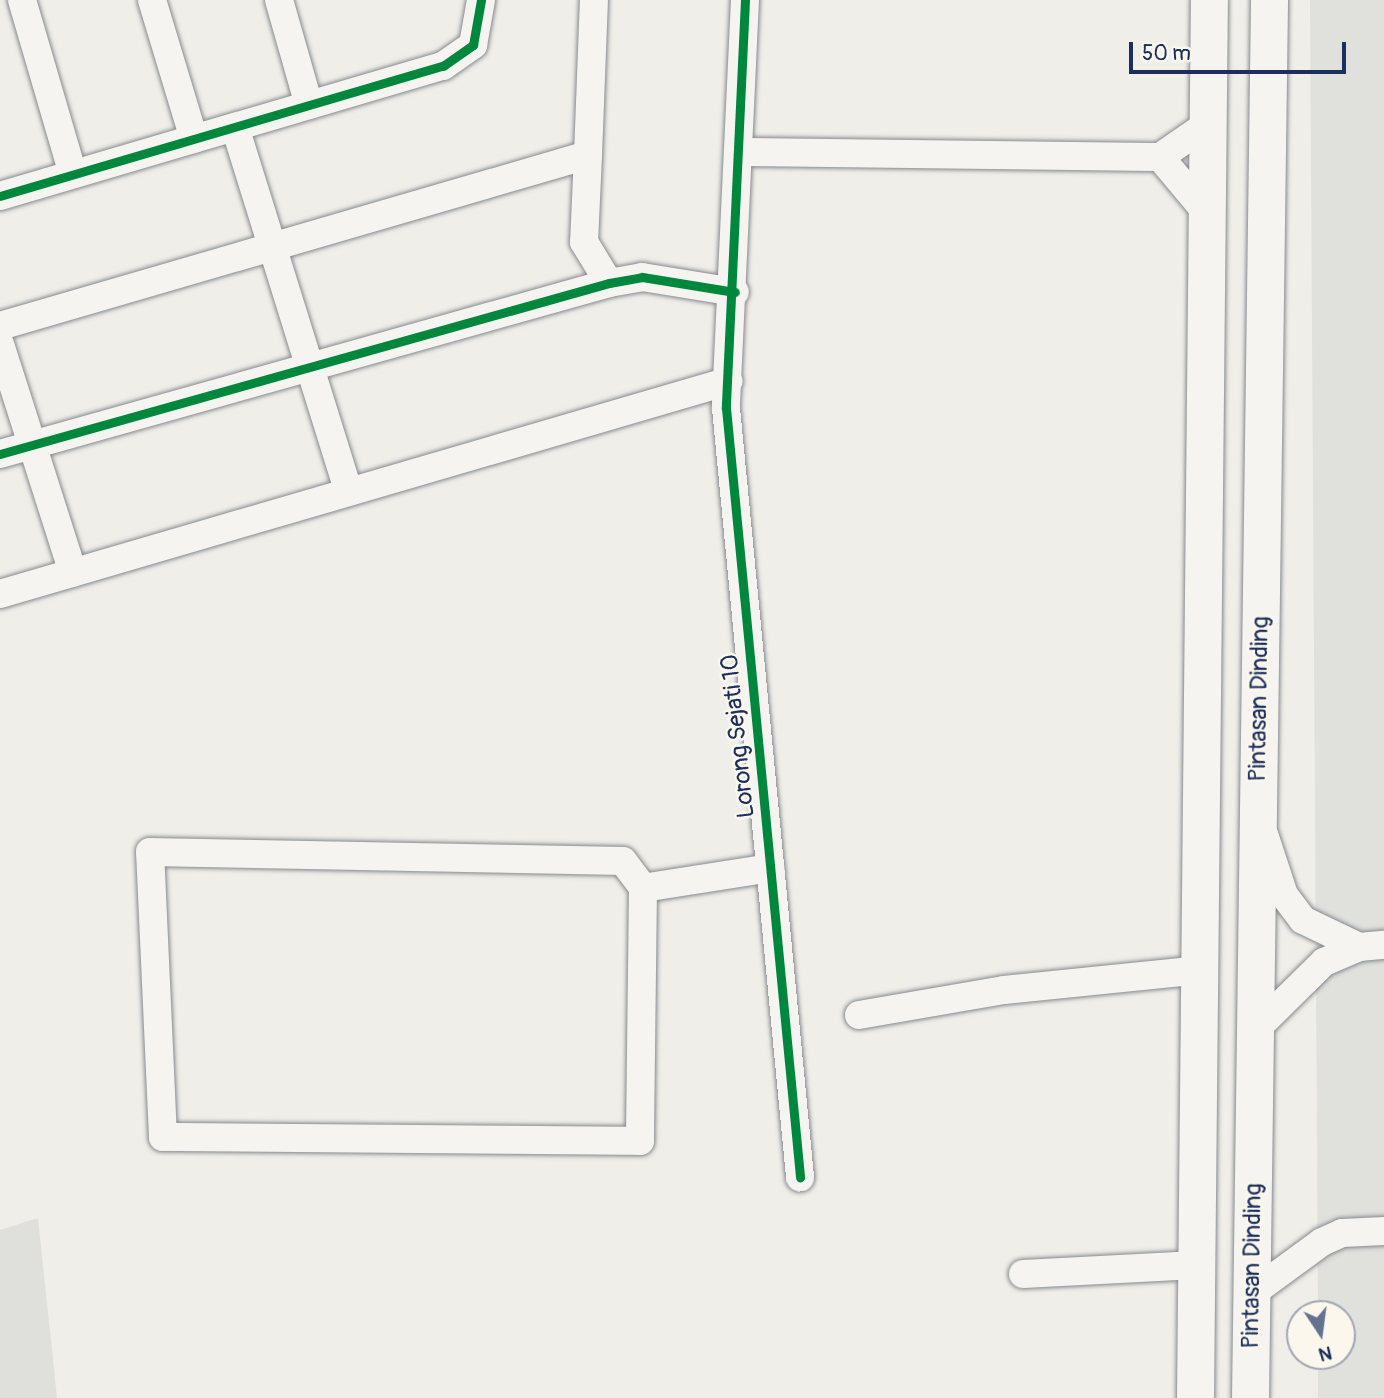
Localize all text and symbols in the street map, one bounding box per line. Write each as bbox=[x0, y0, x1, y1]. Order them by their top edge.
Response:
scale bar bbox=[1132, 28, 1349, 72]
text: 50 m bbox=[1142, 40, 1191, 67]
street label: Pintasan Dinding bbox=[1243, 616, 1275, 782]
street label: Lorong Sejati 10 bbox=[715, 653, 761, 819]
street label: Pintasan Dinding bbox=[1236, 1183, 1268, 1349]
north arrow bbox=[1286, 1300, 1356, 1370]
text: N bbox=[1316, 1340, 1334, 1367]

